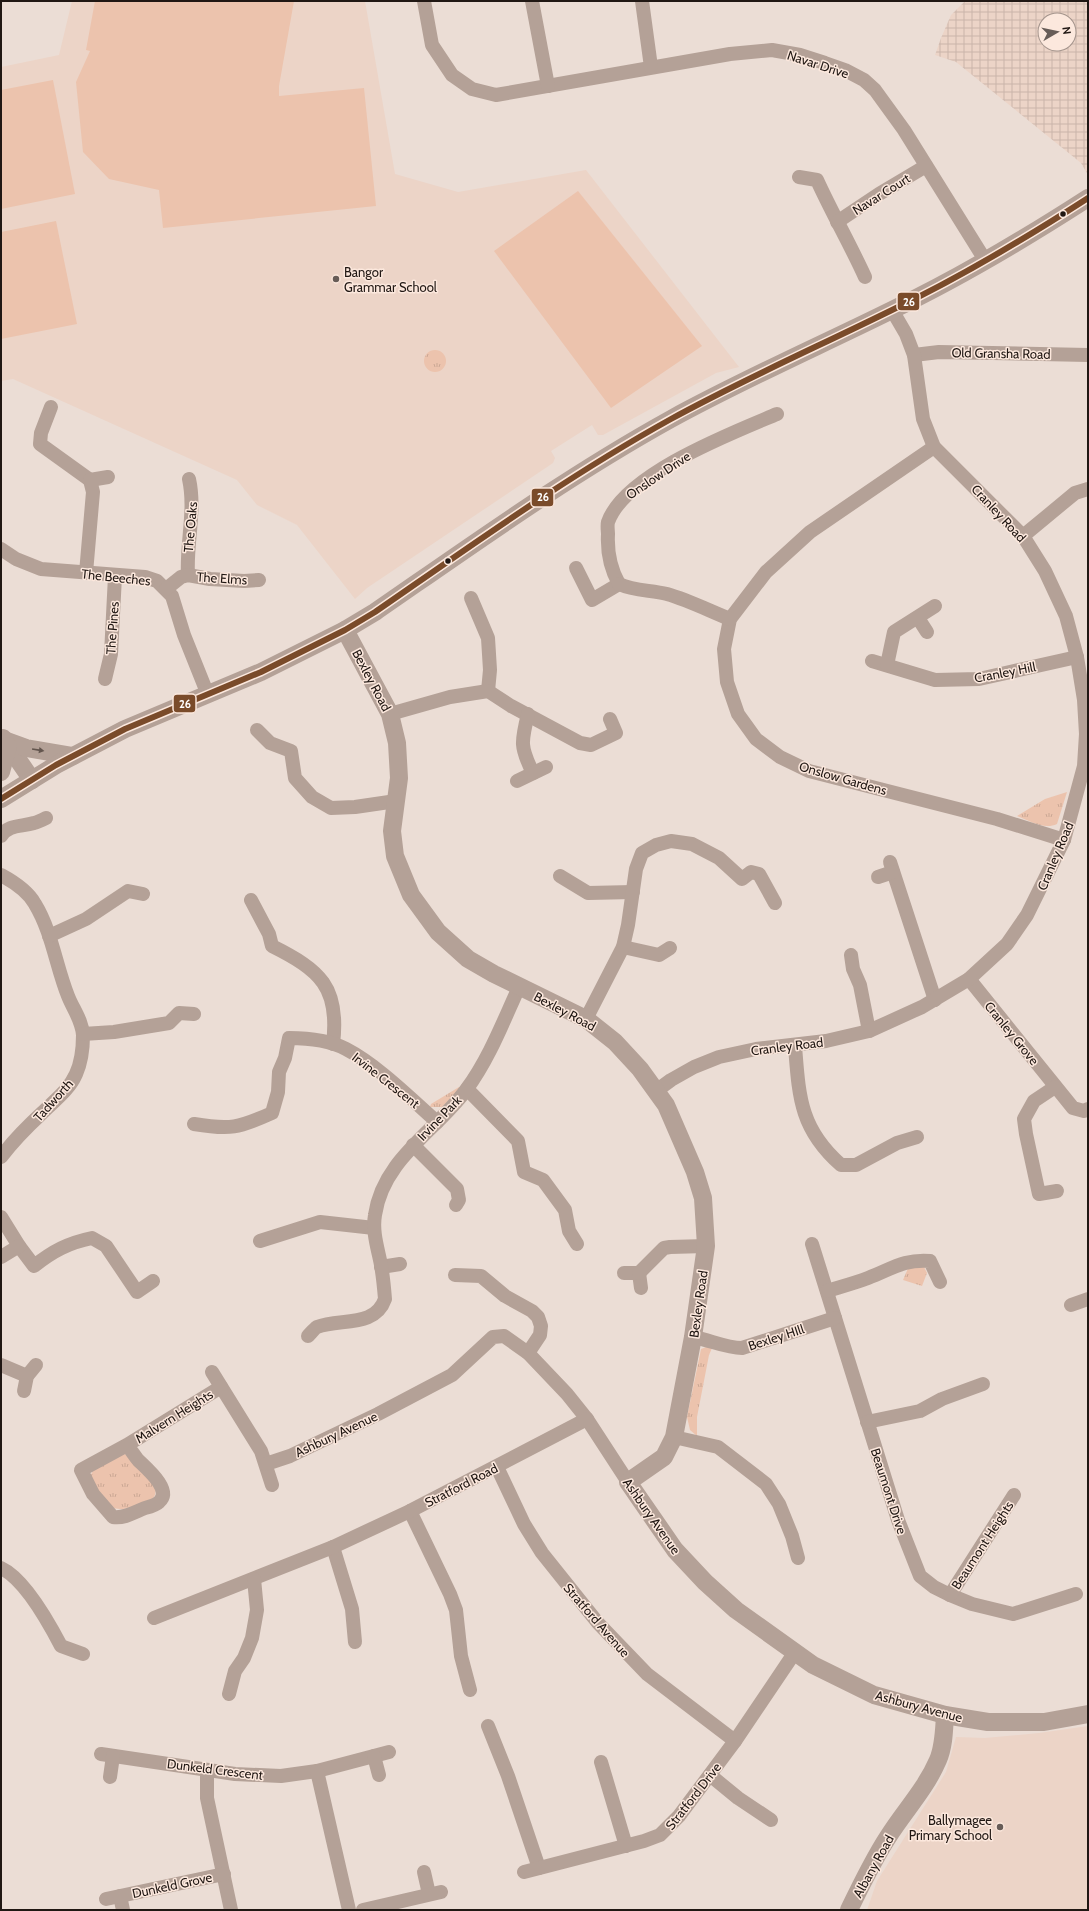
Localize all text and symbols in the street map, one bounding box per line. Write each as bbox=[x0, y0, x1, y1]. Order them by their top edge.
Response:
north arrow bbox=[1037, 12, 1077, 52]
text: N bbox=[1059, 25, 1074, 35]
street label: Navar Drive bbox=[785, 47, 851, 82]
street label: Navar Court bbox=[849, 170, 913, 218]
unlabelled marker bbox=[1058, 209, 1068, 219]
place label: Bangor Grammar School bbox=[344, 264, 437, 295]
marker: Bangor Grammar School bbox=[331, 274, 341, 284]
line badge: 26 bbox=[897, 292, 920, 311]
text: 26 bbox=[903, 295, 915, 309]
street label: Old Gransha Road bbox=[951, 344, 1051, 362]
street label: Onslow Drive bbox=[623, 447, 693, 502]
street label: Cranley Road bbox=[968, 481, 1030, 545]
line badge: 26 bbox=[531, 488, 554, 507]
text: 26 bbox=[537, 490, 549, 504]
street label: The Oaks bbox=[180, 500, 200, 553]
unlabelled marker bbox=[443, 556, 453, 566]
street label: The Beeches bbox=[81, 565, 152, 589]
street label: The Elms bbox=[196, 568, 248, 588]
street label: The Pines bbox=[102, 600, 122, 655]
street label: Bexley Road bbox=[349, 646, 395, 714]
street label: Cranley Hill bbox=[973, 658, 1037, 686]
line badge: 26 bbox=[173, 694, 196, 713]
text: 26 bbox=[179, 697, 191, 711]
one-way arrow bbox=[32, 747, 44, 753]
street label: Onslow Gardens bbox=[797, 758, 889, 798]
street label: Cranley Road bbox=[1033, 819, 1077, 893]
street label: Bexley Road bbox=[531, 988, 599, 1034]
street label: Cranley Grove bbox=[982, 998, 1043, 1068]
street label: Cranley Road bbox=[750, 1034, 824, 1058]
street label: Irvine Crescent bbox=[349, 1049, 423, 1112]
street label: Tadworth bbox=[30, 1075, 76, 1125]
street label: Irvine Park bbox=[414, 1092, 465, 1144]
street label: Bexley Road bbox=[685, 1269, 711, 1339]
street label: Bexley HIll bbox=[746, 1320, 806, 1354]
street label: Malvern Heights bbox=[132, 1385, 216, 1446]
street label: Ashbury Avenue bbox=[292, 1408, 380, 1460]
street label: Beaumont Drive bbox=[868, 1446, 911, 1536]
street label: Stratford Road bbox=[422, 1460, 500, 1510]
street label: Ashbury Avenue bbox=[620, 1475, 684, 1557]
street label: Beaumont Heights bbox=[947, 1497, 1017, 1592]
street label: Stratford Avenue bbox=[560, 1580, 634, 1661]
street label: Ashbury Avenue bbox=[874, 1687, 965, 1725]
street label: Dunkeld Crescent bbox=[166, 1755, 265, 1783]
street label: Stratford Drive bbox=[662, 1759, 724, 1833]
place label: Ballymagee Primary School bbox=[909, 1812, 992, 1843]
marker: Ballymagee Primary School bbox=[995, 1822, 1005, 1832]
street label: Albany Road bbox=[849, 1832, 897, 1900]
street label: Dunkeld Grove bbox=[131, 1869, 214, 1901]

